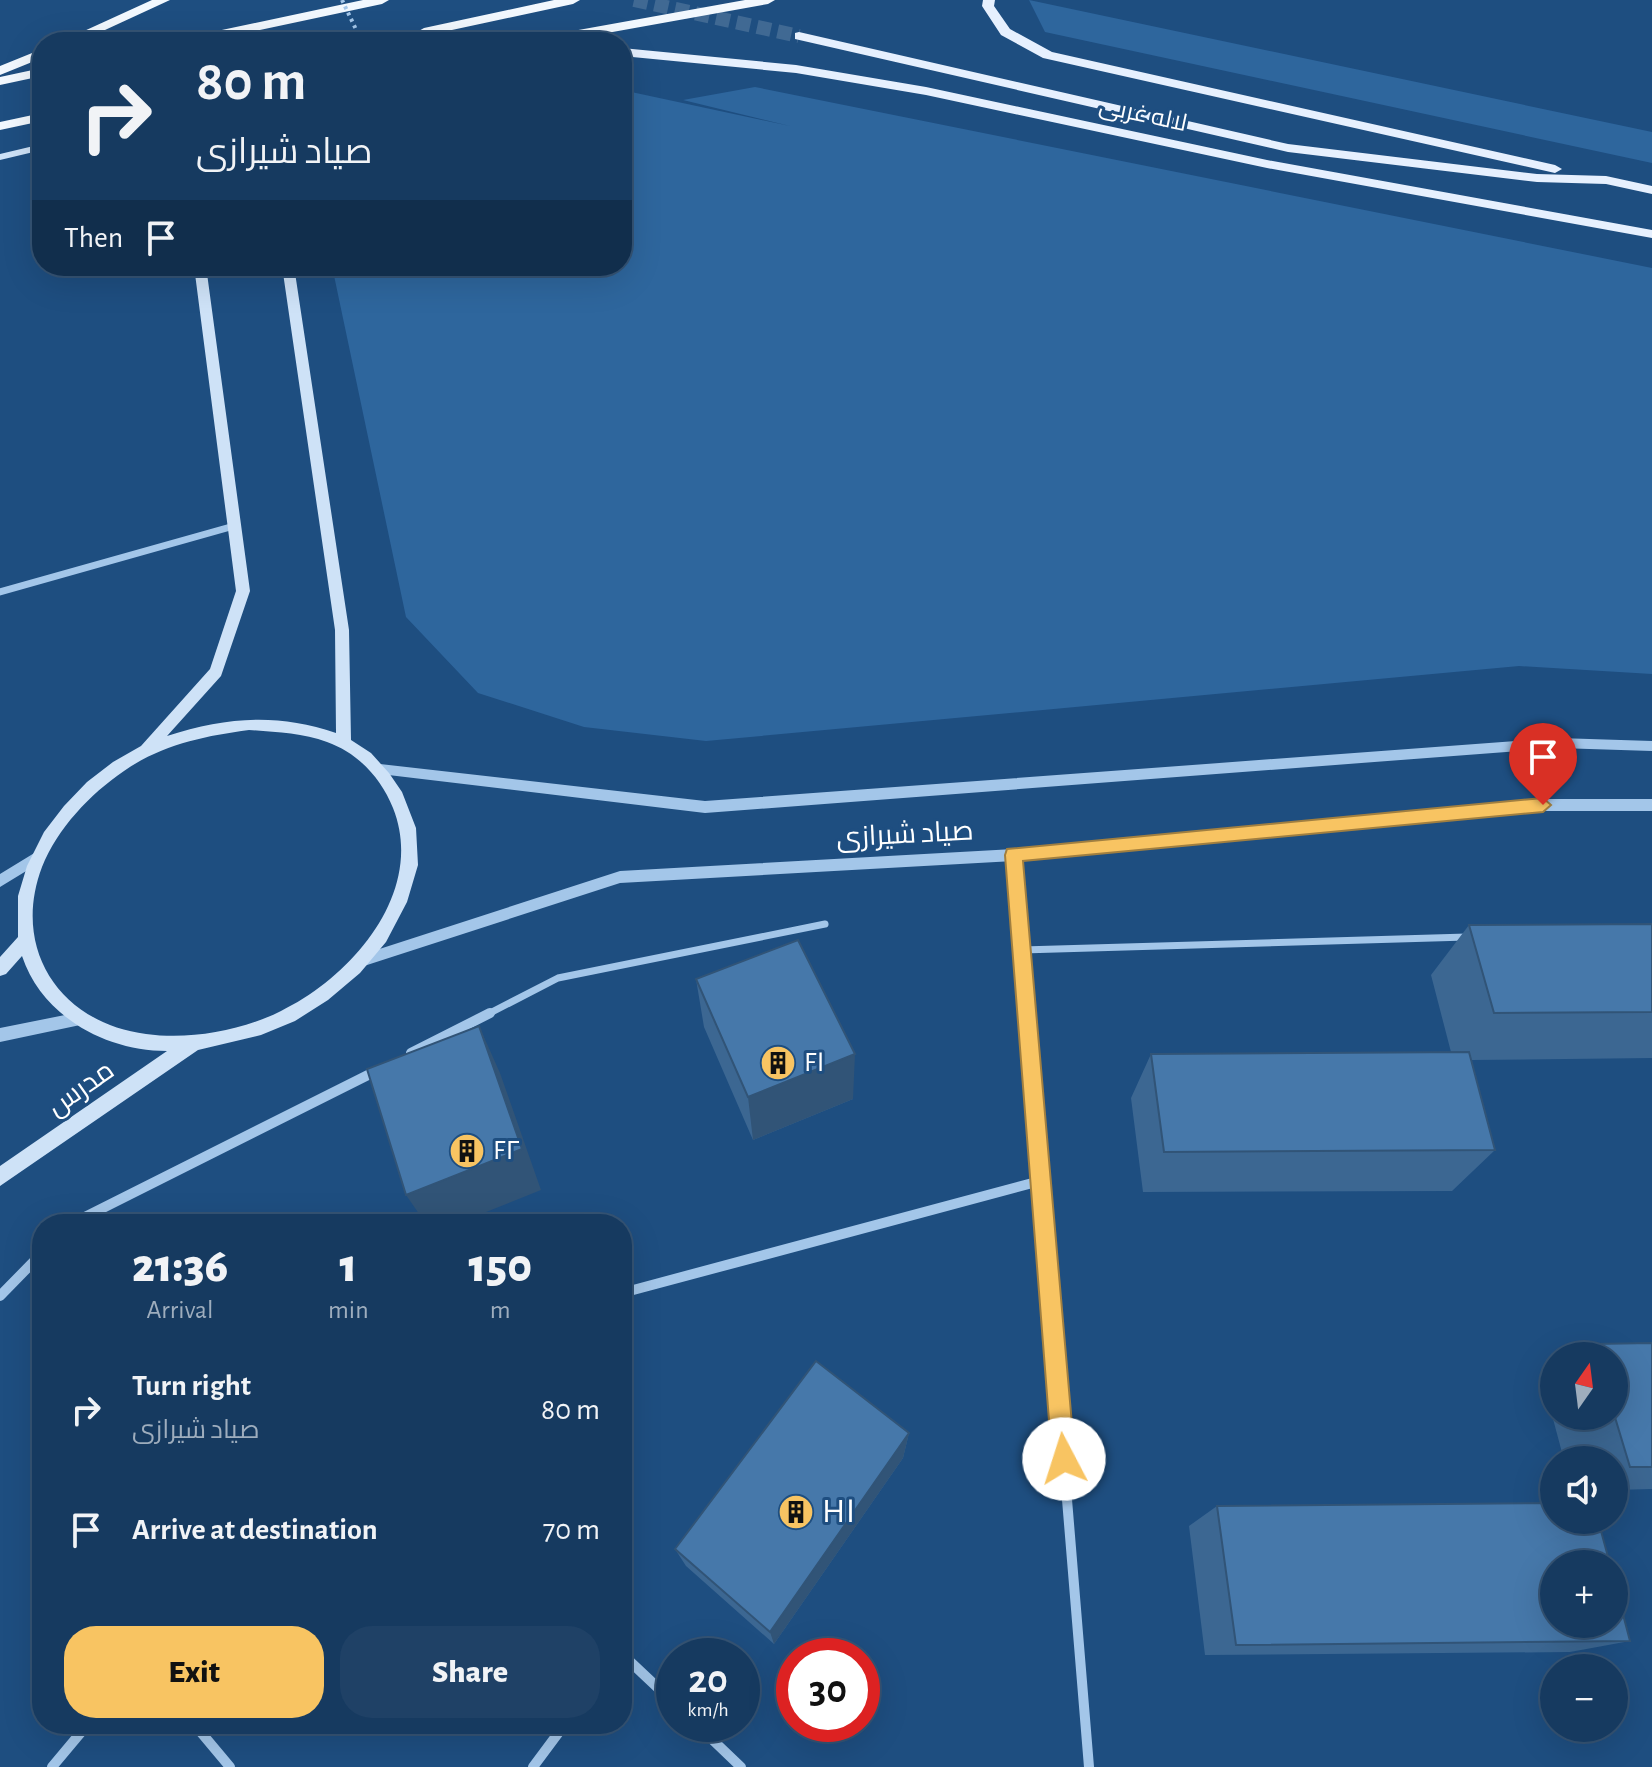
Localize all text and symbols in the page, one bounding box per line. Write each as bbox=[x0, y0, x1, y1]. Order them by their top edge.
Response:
text: 80 m bbox=[196, 54, 306, 110]
icon: right bbox=[64, 64, 168, 168]
street label: لاله غربی bbox=[1097, 94, 1189, 137]
text: صیاد شیرازی bbox=[196, 134, 373, 170]
icon: arrive bbox=[139, 216, 183, 260]
text: Then bbox=[64, 223, 123, 253]
pin bbox=[1509, 723, 1577, 805]
icon: arrive bbox=[1521, 735, 1565, 779]
street label: صیاد شیرازی bbox=[836, 816, 974, 854]
building icon: F۱ bbox=[759, 1044, 797, 1082]
place label: F۱ bbox=[804, 1049, 825, 1077]
street label: مدرس bbox=[43, 1056, 120, 1123]
building icon: F۲ bbox=[448, 1132, 486, 1170]
place label: F۲ bbox=[493, 1137, 520, 1165]
text: 21:36 bbox=[132, 1243, 228, 1291]
text: 1 bbox=[339, 1243, 357, 1291]
text: 150 bbox=[468, 1243, 532, 1291]
text: Arrival bbox=[147, 1297, 213, 1323]
text: min bbox=[328, 1297, 369, 1323]
text: m bbox=[490, 1297, 511, 1323]
north arrow bbox=[1540, 1342, 1628, 1430]
map controls bbox=[1540, 1342, 1628, 1742]
text: Turn right bbox=[132, 1371, 251, 1401]
icon: right bbox=[64, 1388, 108, 1432]
text: 80 m bbox=[541, 1395, 600, 1425]
text: صیاد شیرازی bbox=[132, 1417, 260, 1443]
position arrow bbox=[1022, 1417, 1106, 1501]
button: sound bbox=[1540, 1446, 1628, 1534]
building icon: H۱ bbox=[777, 1493, 815, 1531]
place label: H۱ bbox=[822, 1495, 856, 1529]
icon: arrive bbox=[64, 1508, 108, 1552]
text: Arrive at destination bbox=[132, 1515, 378, 1545]
text: 70 m bbox=[543, 1515, 600, 1545]
button: + bbox=[1540, 1550, 1628, 1638]
button: Exit bbox=[64, 1626, 324, 1718]
button: Share bbox=[340, 1626, 600, 1718]
speed limit sign: 30 bbox=[776, 1638, 880, 1742]
button: − bbox=[1540, 1654, 1628, 1742]
text: 20 bbox=[688, 1660, 728, 1700]
text: km/h bbox=[687, 1700, 729, 1720]

